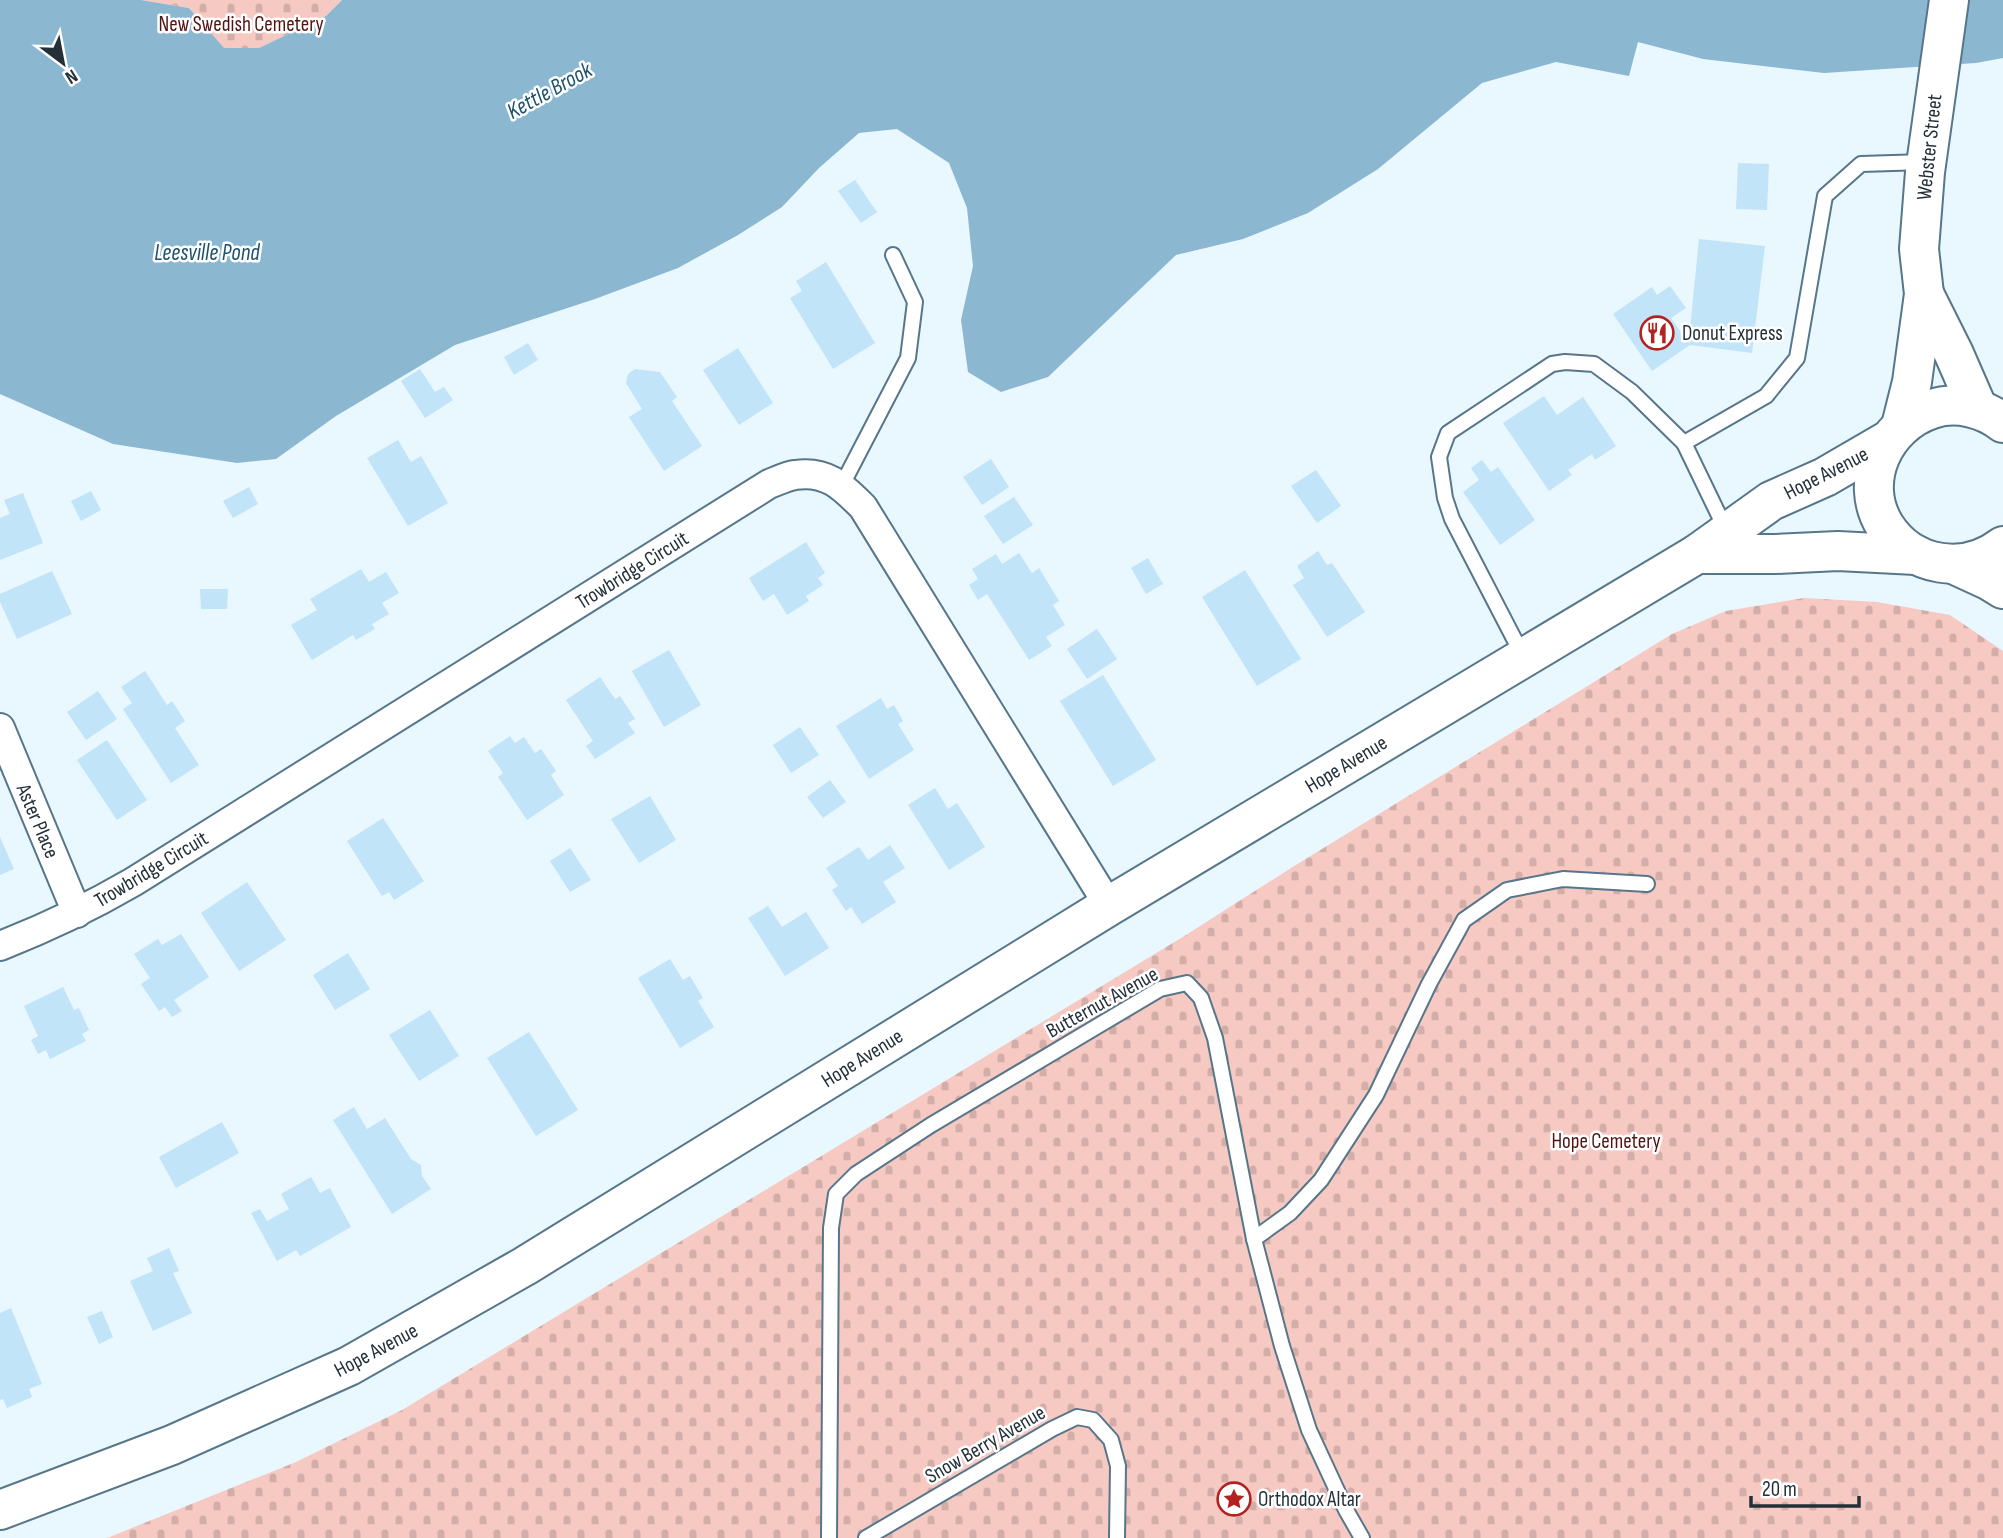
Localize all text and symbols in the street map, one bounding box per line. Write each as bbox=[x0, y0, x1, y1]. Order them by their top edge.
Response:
park label: New Swedish Cemetery bbox=[158, 12, 324, 37]
north arrow bbox=[28, 28, 98, 98]
water label: Kettle Brook bbox=[502, 55, 598, 126]
text: N bbox=[61, 64, 82, 89]
street label: Webster Street bbox=[1912, 93, 1947, 201]
water label: Leesville Pond bbox=[154, 239, 260, 267]
restaurant icon: Donut Express bbox=[1638, 314, 1676, 352]
place label: Donut Express bbox=[1682, 321, 1783, 346]
street label: Hope Avenue bbox=[1780, 442, 1873, 505]
street label: Trowbridge Circuit bbox=[571, 526, 693, 615]
street label: Hope Avenue bbox=[1301, 730, 1392, 799]
street label: Aster Place bbox=[10, 779, 64, 862]
street label: Trowbridge Circuit bbox=[90, 826, 212, 913]
street label: Butternut Avenue bbox=[1042, 961, 1163, 1043]
street label: Hope Avenue bbox=[817, 1024, 908, 1093]
park label: Hope Cemetery bbox=[1551, 1129, 1661, 1154]
street label: Hope Avenue bbox=[330, 1318, 422, 1383]
street label: Snow Berry Avenue bbox=[921, 1400, 1050, 1489]
scale bar bbox=[1751, 1464, 1860, 1508]
text: 20 m bbox=[1762, 1477, 1797, 1502]
place icon: Orthodox Altar bbox=[1215, 1480, 1253, 1518]
place label: Orthodox Altar bbox=[1258, 1487, 1361, 1512]

